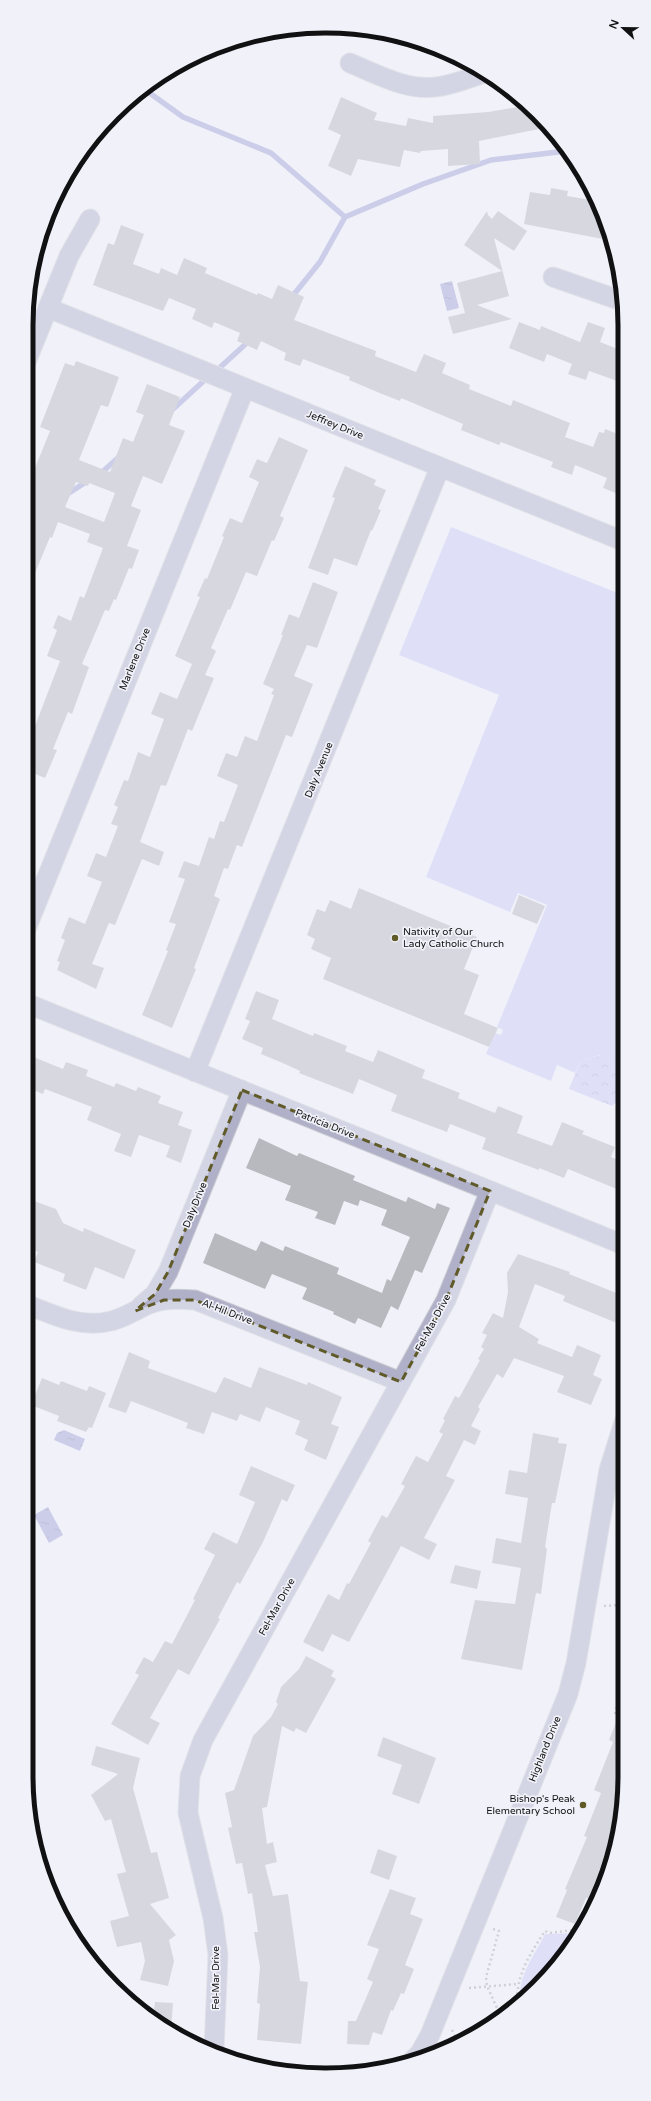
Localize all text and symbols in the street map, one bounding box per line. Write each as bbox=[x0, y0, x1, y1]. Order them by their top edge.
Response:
north arrow bbox=[603, 8, 643, 48]
text: N bbox=[607, 18, 622, 31]
street label: Jeffrey Drive bbox=[305, 408, 365, 442]
street label: Marlene Drive bbox=[117, 626, 153, 692]
street label: Daly Avenue bbox=[302, 740, 336, 800]
place label: Nativity of Our Lady Catholic Church bbox=[403, 926, 504, 950]
marker: Nativity of Our Lady Catholic Church bbox=[390, 933, 400, 943]
street label: Patricia Drive bbox=[294, 1107, 357, 1141]
street label: Daly Drive bbox=[180, 1180, 210, 1230]
street label: Fel-Mar Drive bbox=[413, 1292, 453, 1354]
street label: Al-Hil Drive bbox=[200, 1297, 254, 1327]
street label: Fel-Mar Drive bbox=[256, 1576, 298, 1638]
street label: Highland Drive bbox=[526, 1714, 564, 1784]
place label: Bishop's Peak Elementary School bbox=[486, 1793, 576, 1817]
marker: Bishop's Peak Elementary School bbox=[578, 1800, 588, 1810]
street label: Fel-Mar Drive bbox=[210, 1946, 222, 2010]

